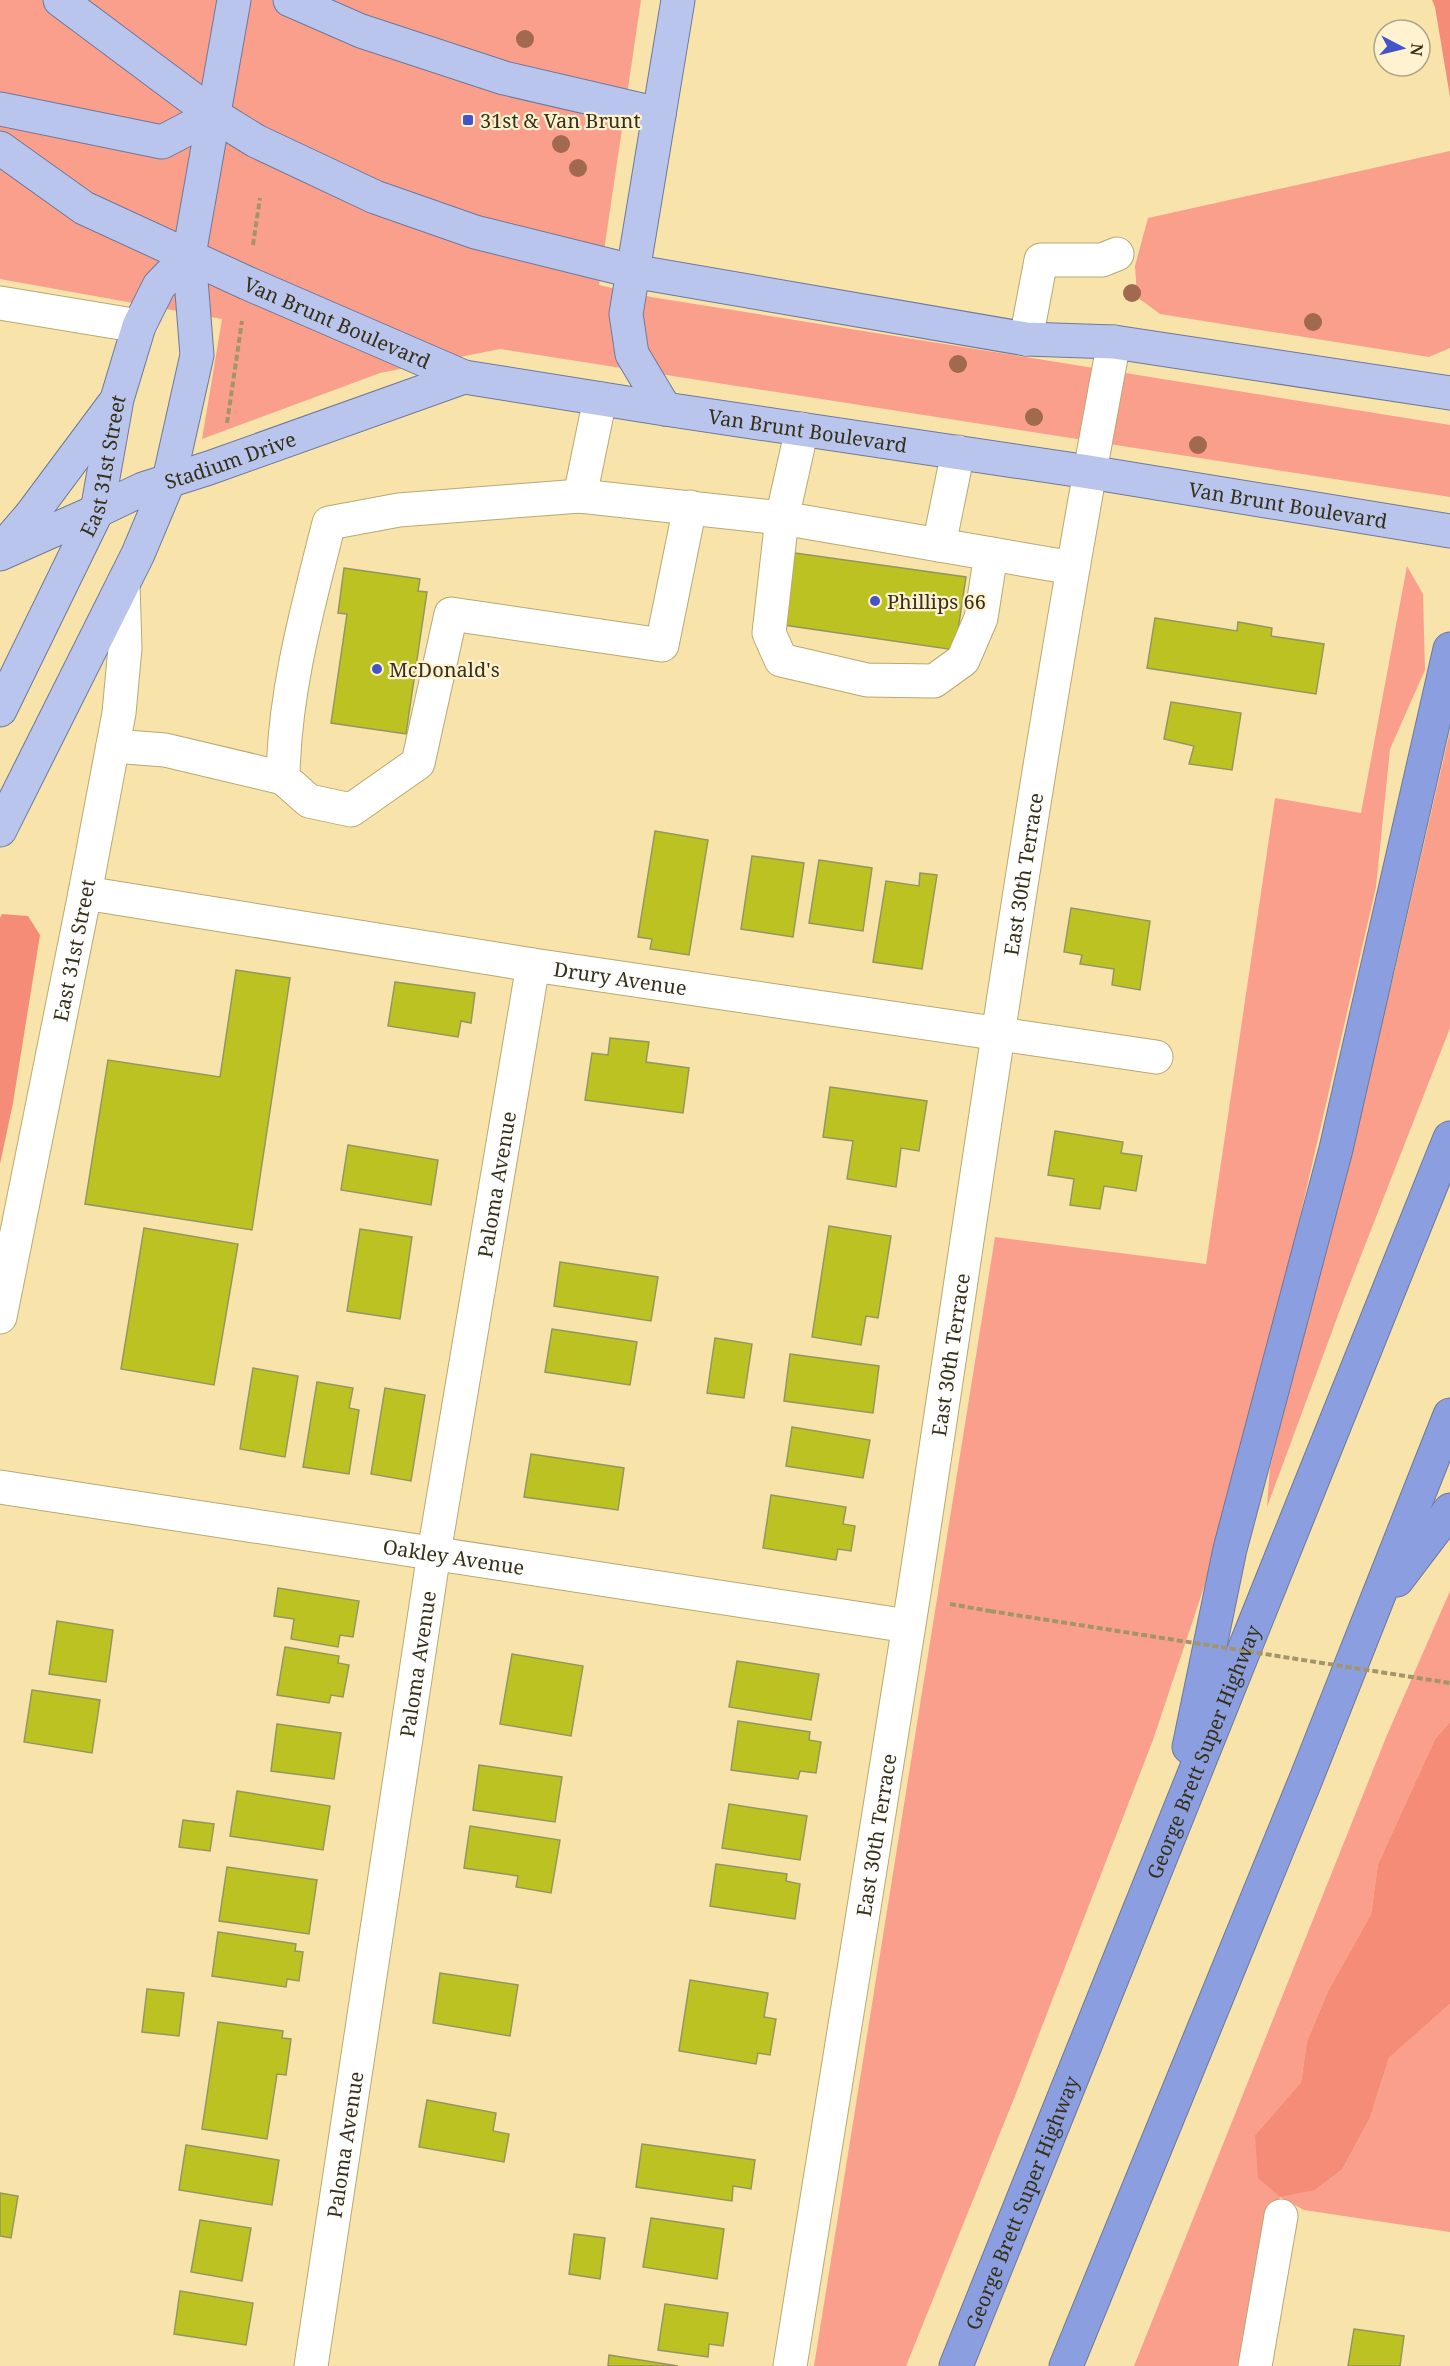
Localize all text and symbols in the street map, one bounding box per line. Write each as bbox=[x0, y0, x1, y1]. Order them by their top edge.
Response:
north arrow bbox=[1372, 18, 1432, 78]
text: N bbox=[1405, 42, 1429, 58]
place label: 31st & Van Brunt bbox=[480, 107, 640, 134]
marker: 31st & Van Brunt bbox=[461, 113, 475, 127]
street label: Van Brunt Boulevard bbox=[240, 270, 435, 374]
street label: East 31st Street bbox=[73, 391, 131, 541]
street label: Van Brunt Boulevard bbox=[706, 402, 909, 458]
street label: Stadium Drive bbox=[161, 425, 300, 495]
street label: Van Brunt Boulevard bbox=[1187, 475, 1389, 534]
place label: Phillips 66 bbox=[887, 588, 986, 615]
marker: Phillips 66 bbox=[868, 594, 882, 608]
place label: McDonald's bbox=[389, 656, 500, 683]
marker: McDonald's bbox=[370, 662, 384, 676]
street label: East 30th Terrace bbox=[997, 791, 1049, 957]
street label: East 31st Street bbox=[46, 877, 101, 1024]
street label: Drury Avenue bbox=[552, 955, 689, 1001]
street label: Paloma Avenue bbox=[470, 1109, 522, 1260]
street label: East 30th Terrace bbox=[924, 1271, 976, 1438]
street label: Oakley Avenue bbox=[381, 1532, 526, 1581]
street label: Paloma Avenue bbox=[393, 1589, 442, 1739]
street label: George Brett Super Highway bbox=[1140, 1620, 1267, 1883]
street label: East 30th Terrace bbox=[849, 1752, 902, 1918]
street label: Paloma Avenue bbox=[320, 2069, 369, 2220]
street label: George Brett Super Highway bbox=[958, 2071, 1085, 2334]

